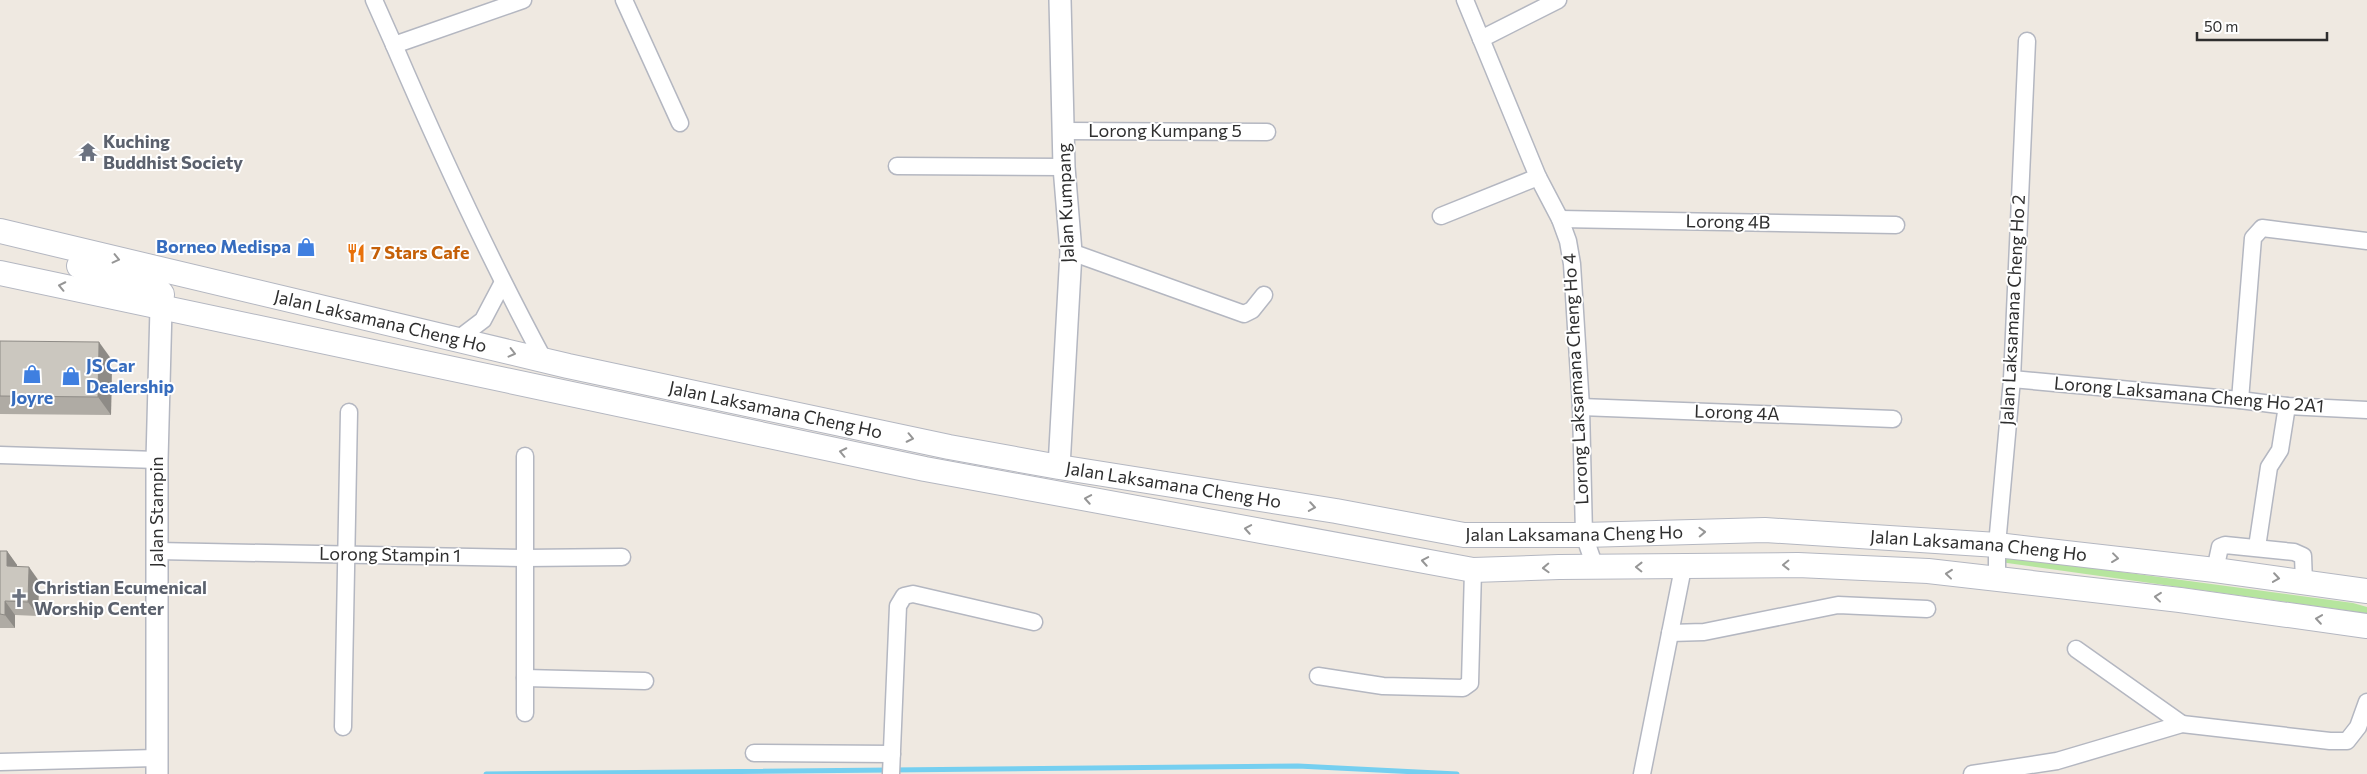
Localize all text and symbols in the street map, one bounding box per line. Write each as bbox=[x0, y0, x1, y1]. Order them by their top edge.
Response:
scale bar bbox=[2197, 10, 2327, 42]
text: 50 m bbox=[2204, 17, 2238, 35]
street label: Lorong Kumpang 5 bbox=[1088, 119, 1242, 141]
place label: Kuching Buddhist Society bbox=[103, 130, 243, 173]
temple icon: Kuching Buddhist Society bbox=[77, 141, 99, 163]
street label: Jalan Kumpang bbox=[1052, 142, 1078, 263]
street label: Jalan Laksamana Cheng Ho 2 bbox=[1995, 194, 2029, 426]
street label: Lorong 4B bbox=[1686, 209, 1771, 233]
place label: Borneo Medispa bbox=[156, 235, 291, 257]
shop icon: Borneo Medispa bbox=[295, 236, 317, 258]
place label: 7 Stars Cafe bbox=[371, 241, 469, 263]
restaurant icon: 7 Stars Cafe bbox=[345, 242, 367, 264]
one-way arrow bbox=[111, 253, 120, 264]
street label: Lorong Laksamana Cheng Ho 4 bbox=[1557, 253, 1593, 505]
one-way arrow bbox=[57, 282, 66, 292]
street label: Jalan Laksamana Cheng Ho bbox=[272, 285, 489, 356]
one-way arrow bbox=[508, 347, 516, 357]
place label: JS Car Dealership bbox=[86, 354, 175, 397]
shop icon: Joyre bbox=[21, 363, 43, 385]
shop icon: JS Car Dealership bbox=[60, 365, 82, 387]
street label: Lorong Laksamana Cheng Ho 2A1 bbox=[2053, 371, 2325, 417]
street label: Jalan Laksamana Cheng Ho bbox=[667, 376, 885, 443]
place label: Joyre bbox=[11, 386, 53, 408]
street label: Lorong 4A bbox=[1694, 400, 1780, 424]
one-way arrow bbox=[906, 433, 915, 443]
one-way arrow bbox=[838, 447, 847, 458]
street label: Jalan Laksamana Cheng Ho bbox=[1064, 456, 1283, 512]
street label: Jalan Stampin bbox=[145, 457, 167, 568]
one-way arrow bbox=[1084, 495, 1093, 505]
one-way arrow bbox=[1308, 501, 1316, 512]
street label: Jalan Laksamana Cheng Ho bbox=[1465, 520, 1683, 545]
one-way arrow bbox=[1244, 524, 1252, 534]
street label: Jalan Laksamana Cheng Ho bbox=[1869, 525, 2088, 565]
one-way arrow bbox=[1699, 526, 1707, 537]
street label: Lorong Stampin 1 bbox=[319, 542, 461, 566]
one-way arrow bbox=[2111, 552, 2119, 563]
one-way arrow bbox=[1421, 557, 1429, 567]
one-way arrow bbox=[1782, 560, 1790, 571]
one-way arrow bbox=[1542, 562, 1550, 573]
one-way arrow bbox=[1635, 562, 1642, 572]
one-way arrow bbox=[1944, 569, 1952, 580]
one-way arrow bbox=[2272, 572, 2280, 583]
place label: Christian Ecumenical Worship Center bbox=[34, 576, 207, 619]
church icon: Christian Ecumenical Worship Center bbox=[8, 587, 30, 609]
one-way arrow bbox=[2153, 592, 2161, 603]
one-way arrow bbox=[2314, 614, 2322, 625]

